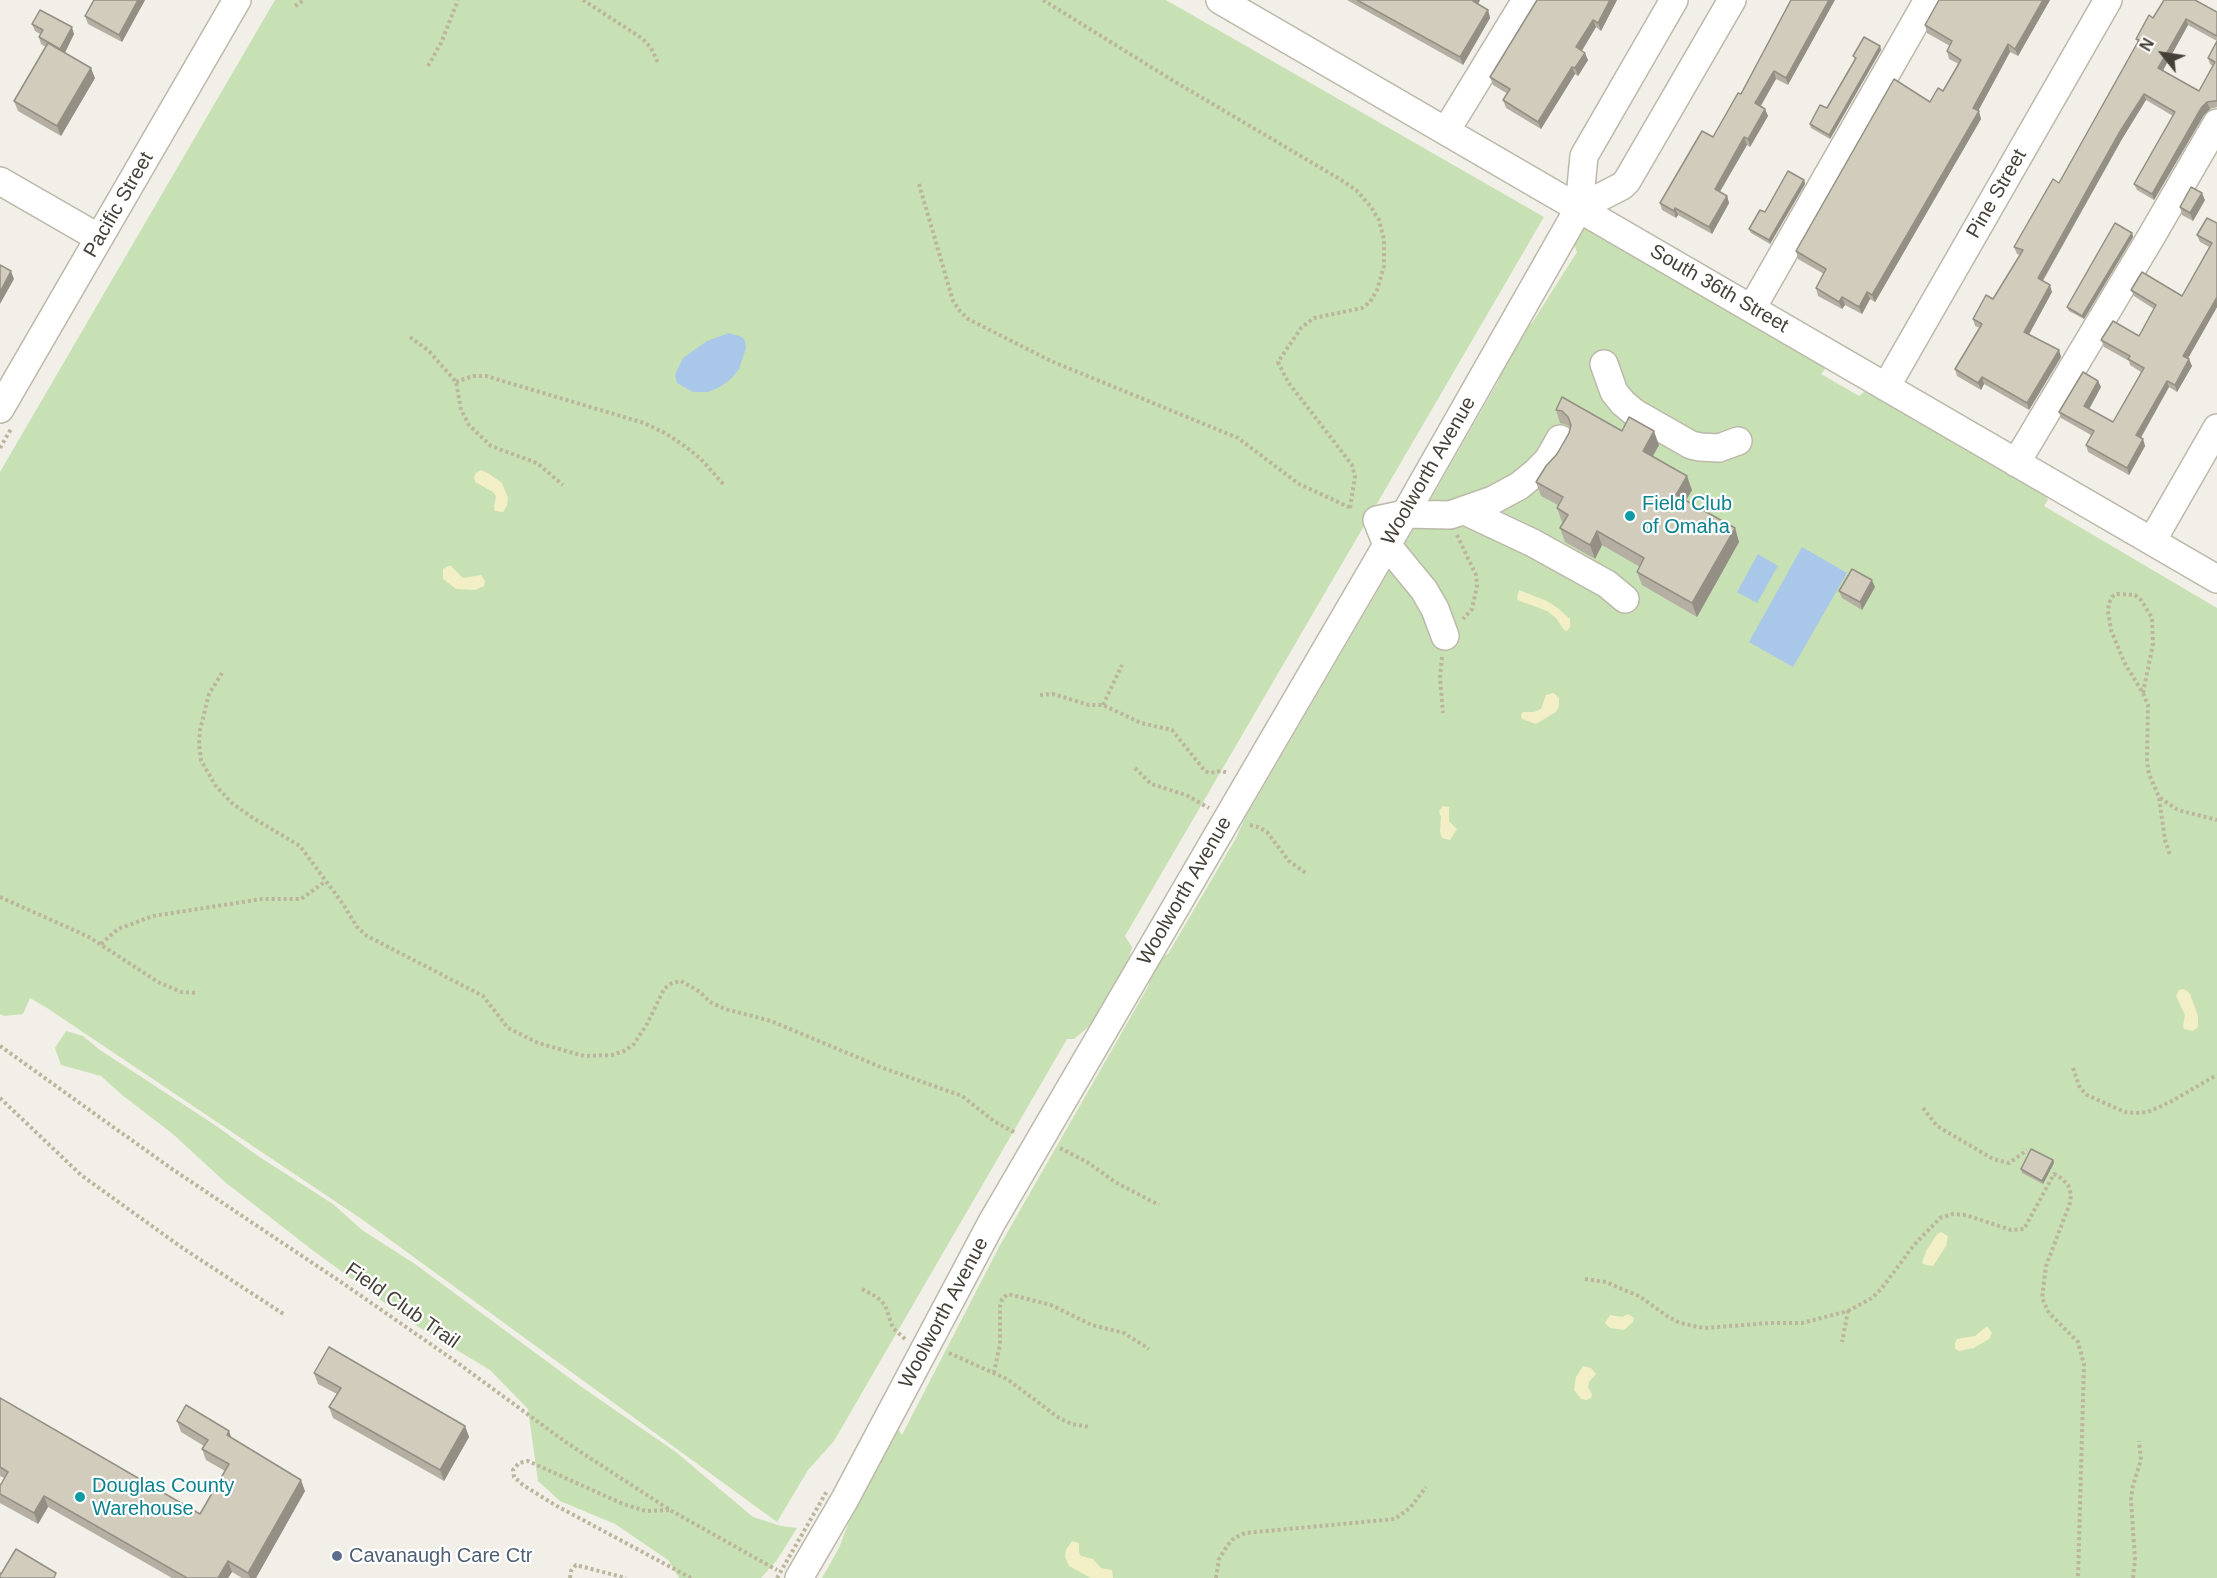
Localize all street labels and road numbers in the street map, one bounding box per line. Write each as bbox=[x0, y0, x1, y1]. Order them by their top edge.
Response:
street label: Pine Street bbox=[1962, 145, 2032, 243]
street label: Pacific Street bbox=[79, 148, 159, 262]
street label: South 36th Street bbox=[1646, 240, 1792, 338]
street label: Woolworth Avenue bbox=[1377, 393, 1481, 549]
street label: Woolworth Avenue bbox=[1133, 813, 1237, 969]
street label: Woolworth Avenue bbox=[894, 1234, 994, 1392]
street label: Field Club Trail bbox=[340, 1258, 464, 1354]

